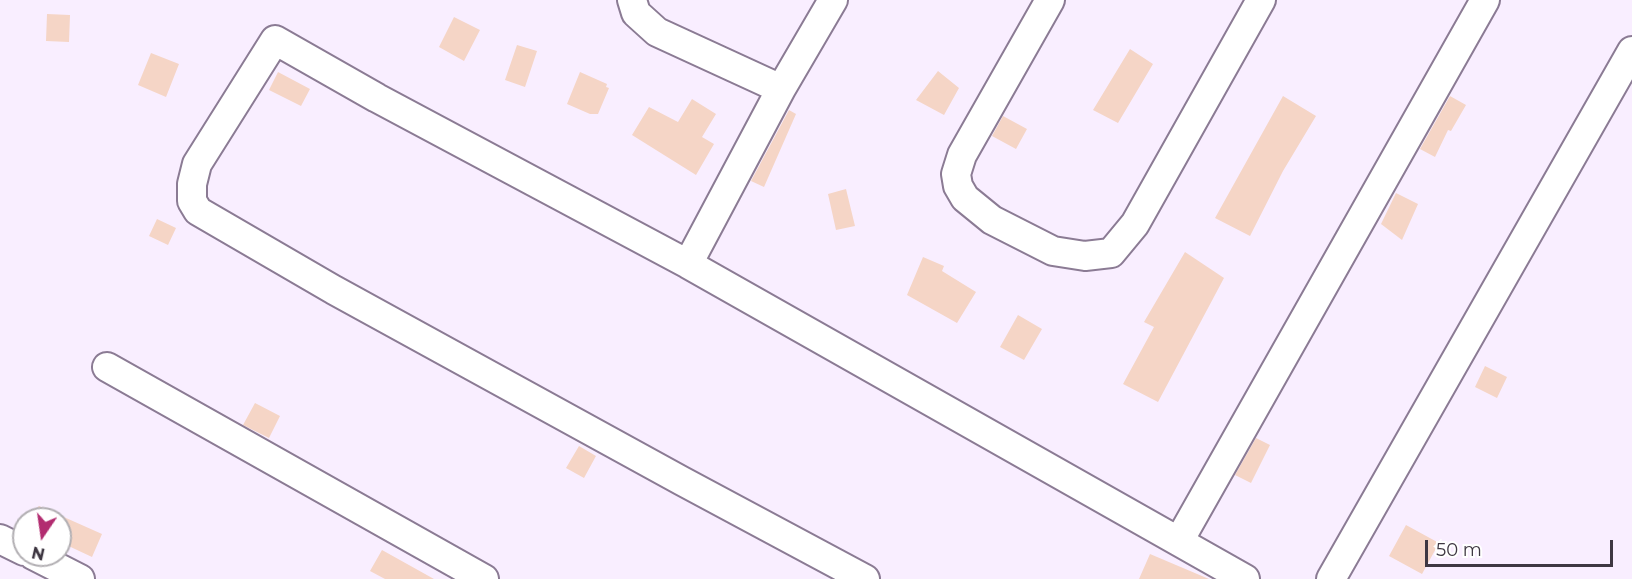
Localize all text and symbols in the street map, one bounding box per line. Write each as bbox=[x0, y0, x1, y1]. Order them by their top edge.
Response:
north arrow bbox=[12, 507, 72, 567]
scale bar bbox=[1428, 528, 1616, 566]
text: 50 m bbox=[1436, 539, 1482, 561]
text: N bbox=[30, 542, 47, 564]

